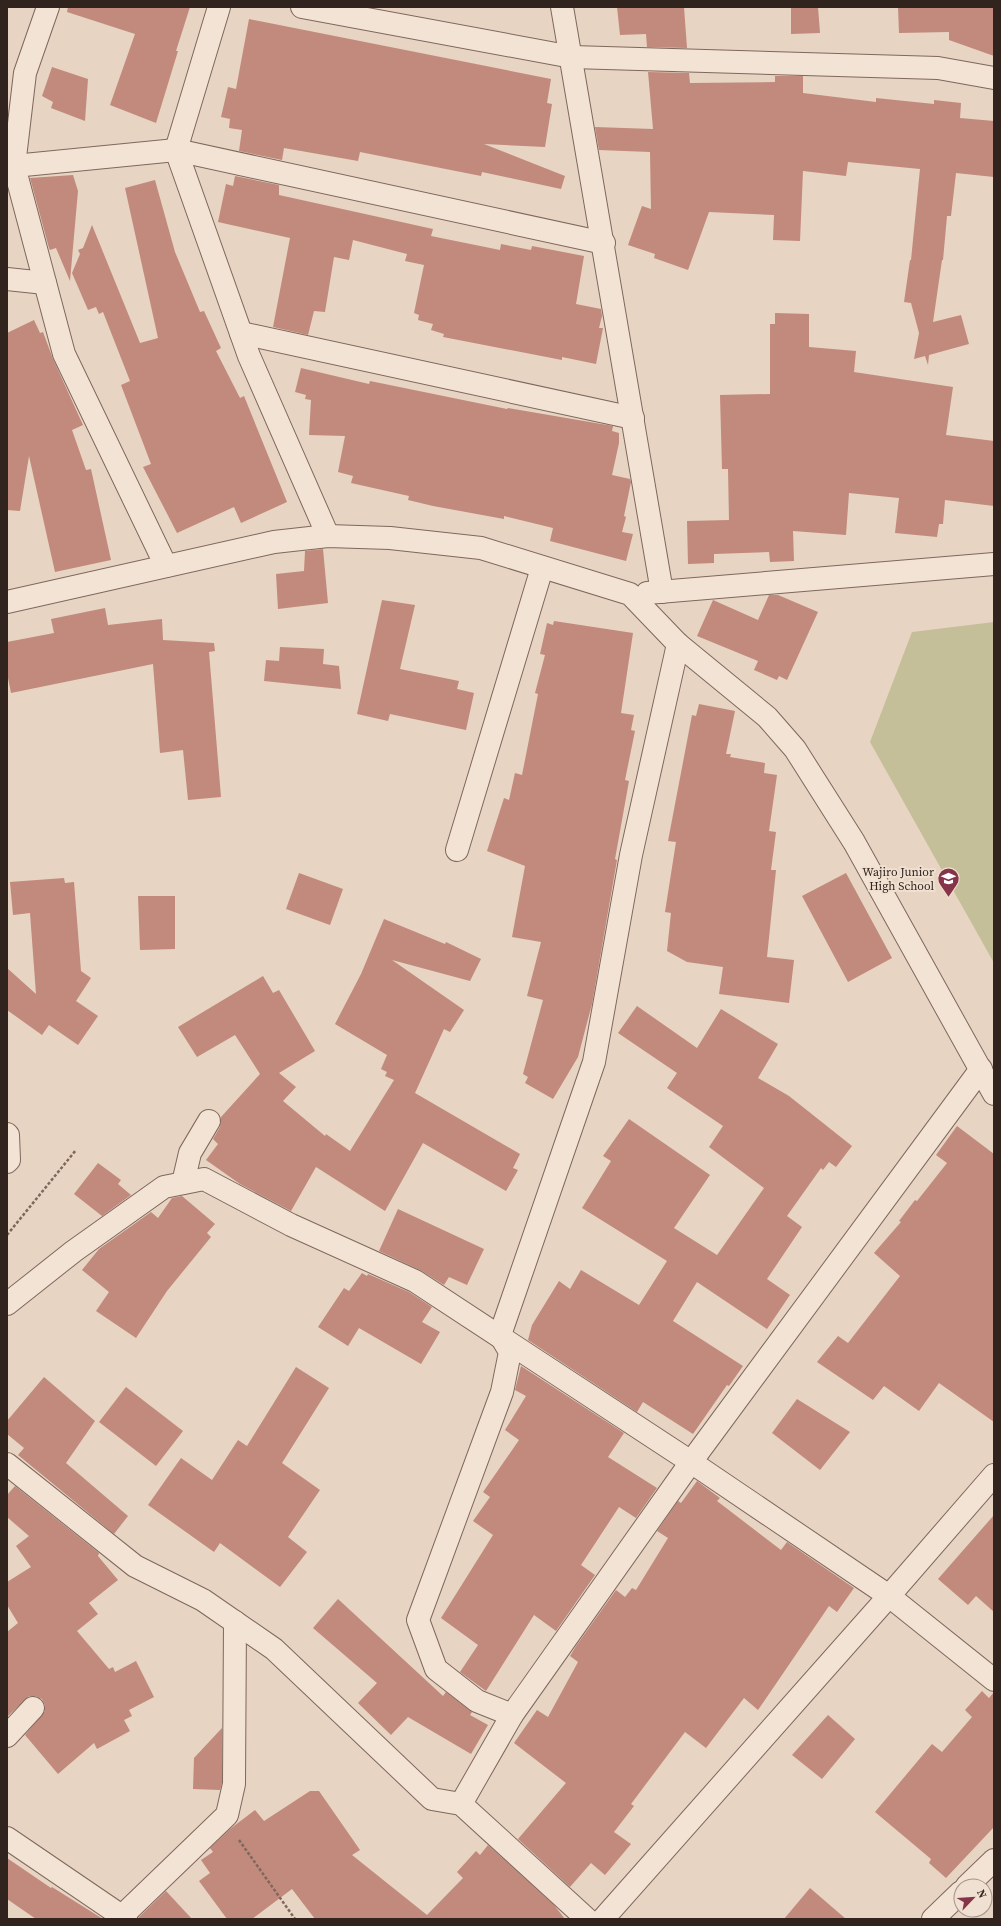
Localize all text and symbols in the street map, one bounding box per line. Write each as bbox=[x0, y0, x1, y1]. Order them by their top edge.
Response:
place label: Wajiro Junior High School bbox=[862, 864, 934, 894]
school or university icon: Wajiro Junior High School bbox=[936, 866, 962, 899]
north arrow bbox=[953, 1878, 993, 1918]
text: N bbox=[973, 1887, 990, 1901]

